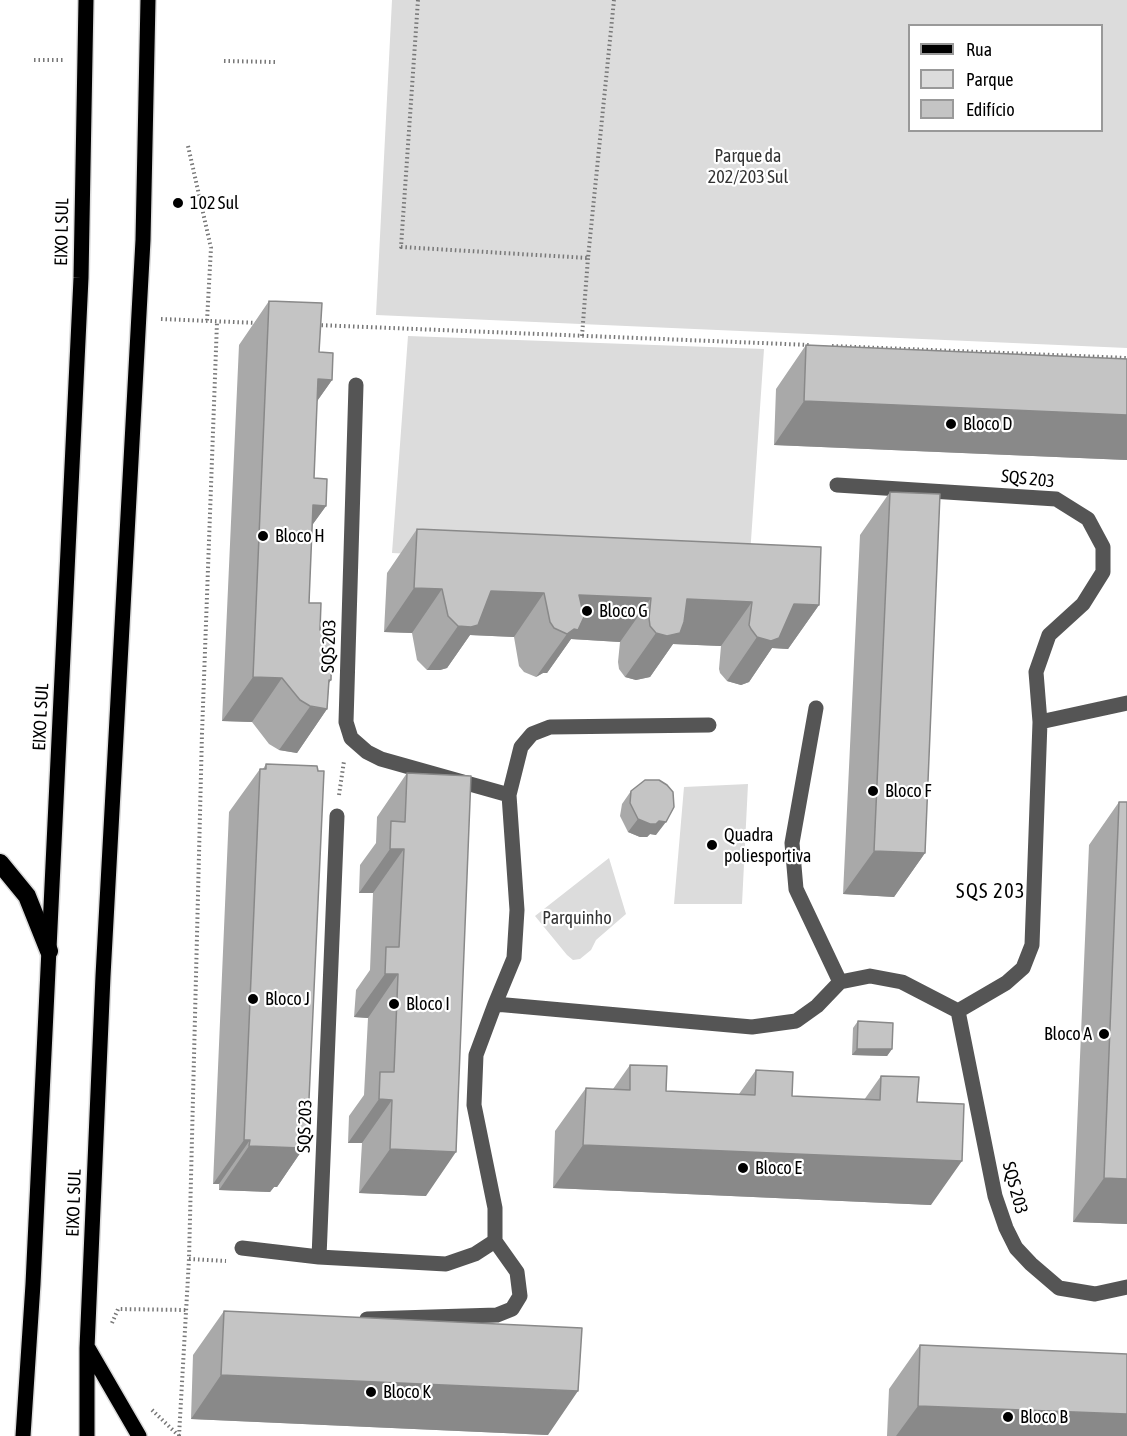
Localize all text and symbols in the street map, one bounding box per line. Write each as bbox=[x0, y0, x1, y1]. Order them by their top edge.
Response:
legend bbox=[908, 24, 1103, 132]
text: Rua bbox=[966, 39, 992, 60]
text: Parque bbox=[966, 69, 1014, 90]
text: Edifício bbox=[966, 99, 1015, 120]
park label: Parque da 202/203 Sul bbox=[708, 145, 788, 188]
place label: 102 Sul bbox=[190, 192, 239, 214]
marker: 102 Sul bbox=[171, 196, 185, 210]
street label: EIXO L SUL bbox=[51, 198, 73, 266]
place label: Bloco D bbox=[963, 413, 1012, 435]
marker: Bloco D bbox=[944, 417, 958, 431]
street label: SQS 203 bbox=[1000, 465, 1056, 493]
place label: Bloco H bbox=[275, 525, 325, 547]
marker: Bloco H bbox=[256, 529, 270, 543]
place label: Bloco G bbox=[599, 600, 648, 622]
marker: Bloco G bbox=[580, 604, 594, 618]
street label: SQS 203 bbox=[317, 619, 341, 673]
street label: EIXO L SUL bbox=[28, 683, 54, 751]
place label: Bloco F bbox=[885, 780, 931, 802]
marker: Bloco F bbox=[866, 784, 880, 798]
place label: Quadra poliesportiva bbox=[724, 824, 811, 866]
marker: Quadra poliesportiva bbox=[705, 838, 719, 852]
district label: SQS 203 bbox=[956, 880, 1026, 904]
park label: Parquinho bbox=[542, 907, 612, 929]
place label: Bloco J bbox=[265, 988, 310, 1010]
marker: Bloco J bbox=[246, 992, 260, 1006]
place label: Bloco I bbox=[406, 993, 450, 1015]
marker: Bloco I bbox=[387, 997, 401, 1011]
place label: Bloco A bbox=[1044, 1023, 1092, 1045]
marker: Bloco A bbox=[1097, 1027, 1111, 1041]
street label: SQS 203 bbox=[293, 1099, 317, 1153]
place label: Bloco E bbox=[755, 1157, 802, 1179]
street label: SQS 203 bbox=[998, 1159, 1032, 1217]
marker: Bloco E bbox=[736, 1161, 750, 1175]
street label: EIXO L SUL bbox=[62, 1169, 86, 1237]
place label: Bloco K bbox=[383, 1381, 431, 1403]
marker: Bloco K bbox=[364, 1385, 378, 1399]
place label: Bloco B bbox=[1020, 1406, 1068, 1428]
marker: Bloco B bbox=[1001, 1410, 1015, 1424]

